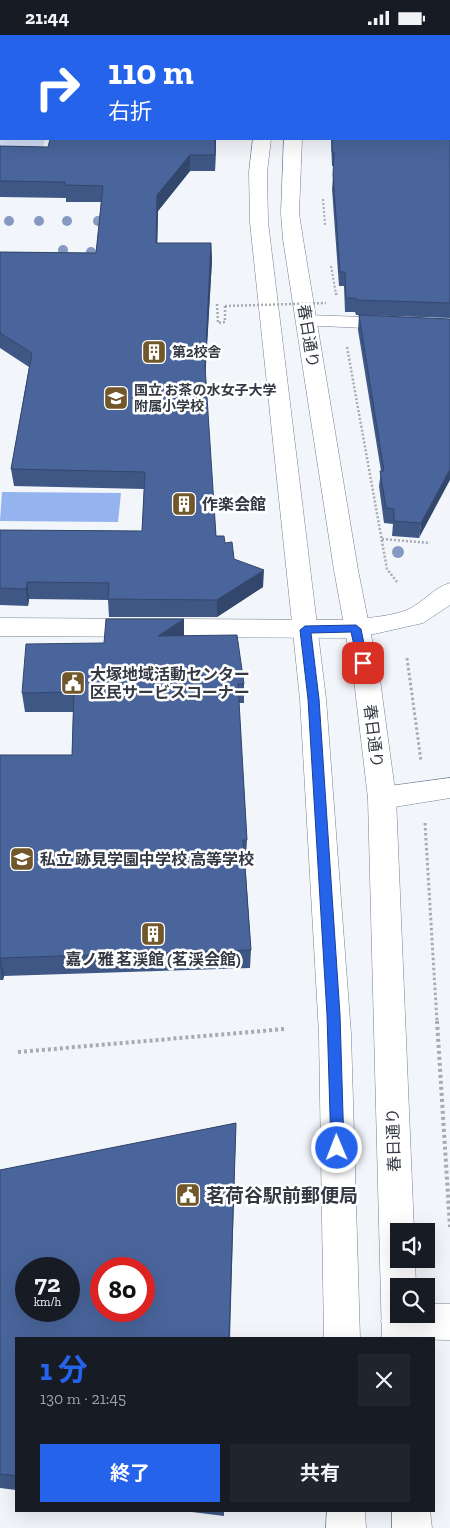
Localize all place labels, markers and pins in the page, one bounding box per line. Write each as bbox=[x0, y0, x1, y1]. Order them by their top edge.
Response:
building icon: 第2校舎 bbox=[141, 339, 167, 365]
place label: 第2校舎 bbox=[172, 344, 222, 361]
place label: 国立 お茶の水女子大学 附属小学校 bbox=[134, 382, 277, 415]
school or university icon: 国立 お茶の水女子大学 附属小学校 bbox=[103, 385, 129, 411]
building icon: 作楽会館 bbox=[171, 491, 197, 517]
place label: 作楽会館 bbox=[202, 495, 266, 514]
pin bbox=[342, 642, 384, 684]
place label: 大塚地域活動センター 区民サービスコーナー bbox=[90, 665, 250, 702]
public building icon: 大塚地域活動センター 区民サービスコーナー bbox=[60, 670, 86, 696]
school or university icon: 私立 跡見学園中学校 高等学校 bbox=[9, 846, 35, 872]
place label: 私立 跡見学園中学校 高等学校 bbox=[40, 850, 254, 869]
building icon: 嘉ノ雅 茗渓館 (茗渓会館) bbox=[140, 921, 166, 947]
place label: 嘉ノ雅 茗渓館 (茗渓会館) bbox=[65, 950, 241, 969]
public building icon: 茗荷谷駅前郵便局 bbox=[175, 1182, 201, 1208]
place label: 茗荷谷駅前郵便局 bbox=[206, 1184, 358, 1207]

